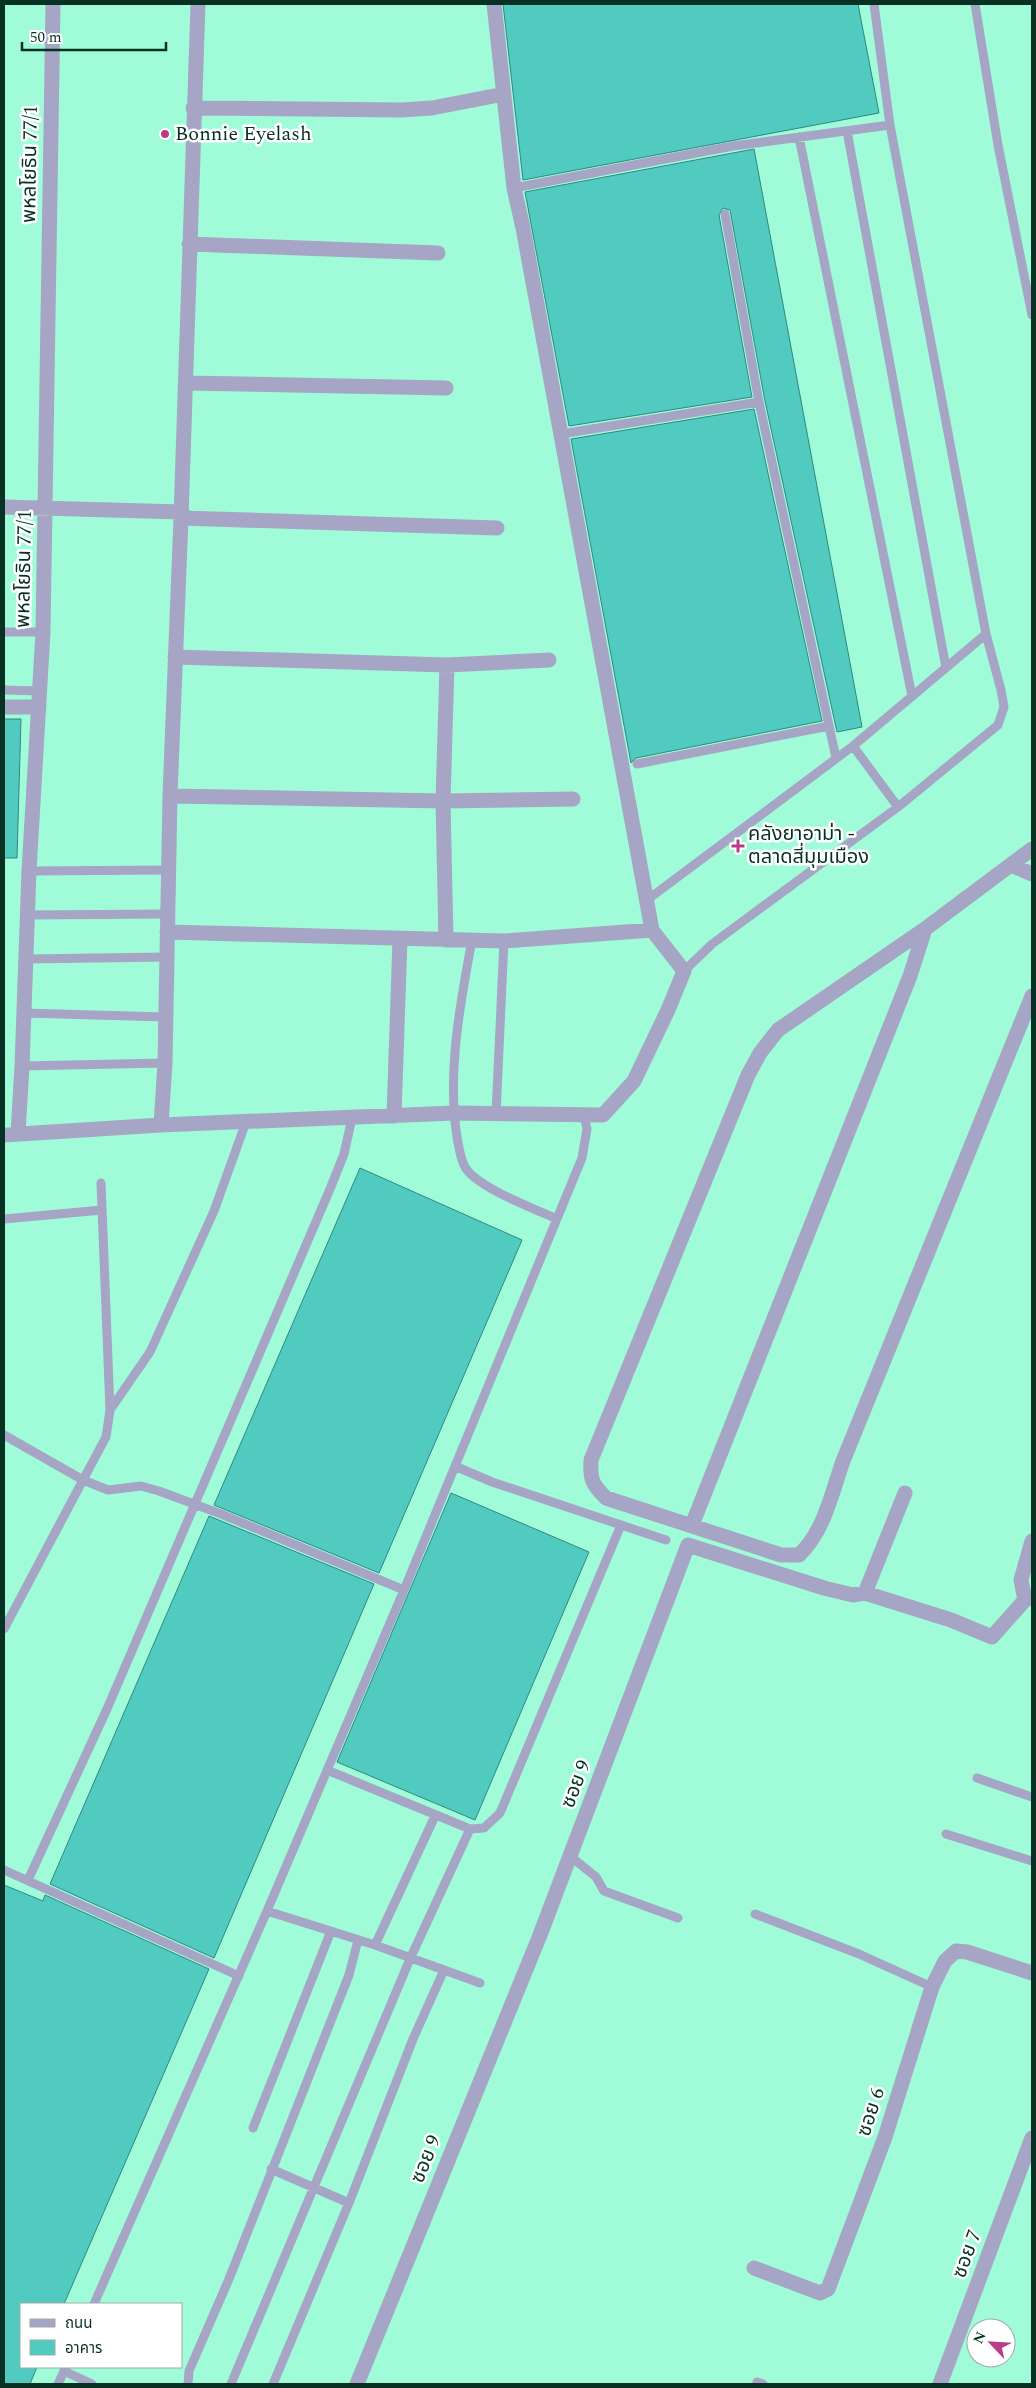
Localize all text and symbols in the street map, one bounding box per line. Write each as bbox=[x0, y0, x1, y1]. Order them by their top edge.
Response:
scale bar bbox=[22, 20, 166, 52]
text: 50 m bbox=[30, 26, 62, 49]
street label: พหลโยธิน 77/1 bbox=[14, 105, 46, 223]
place label: Bonnie Eyelash bbox=[175, 119, 312, 149]
marker: Bonnie Eyelash bbox=[159, 128, 171, 140]
street label: พหลโยธิน 77/1 bbox=[8, 510, 40, 628]
place label: คลังยาอาม่า - ตลาดสี่มุมเมือง bbox=[748, 819, 869, 872]
marker: คลังยาอาม่า - ตลาดสี่มุมเมือง bbox=[732, 840, 744, 852]
street label: ซอย 9 bbox=[553, 1756, 599, 1812]
street label: ซอย 6 bbox=[849, 2084, 893, 2140]
street label: ซอย 9 bbox=[403, 2130, 449, 2188]
street label: ซอย 7 bbox=[944, 2226, 990, 2282]
legend bbox=[20, 2303, 182, 2368]
text: ถนน bbox=[65, 2312, 92, 2335]
north arrow bbox=[966, 2318, 1016, 2368]
text: N bbox=[968, 2328, 992, 2347]
text: อาคาร bbox=[65, 2337, 102, 2360]

